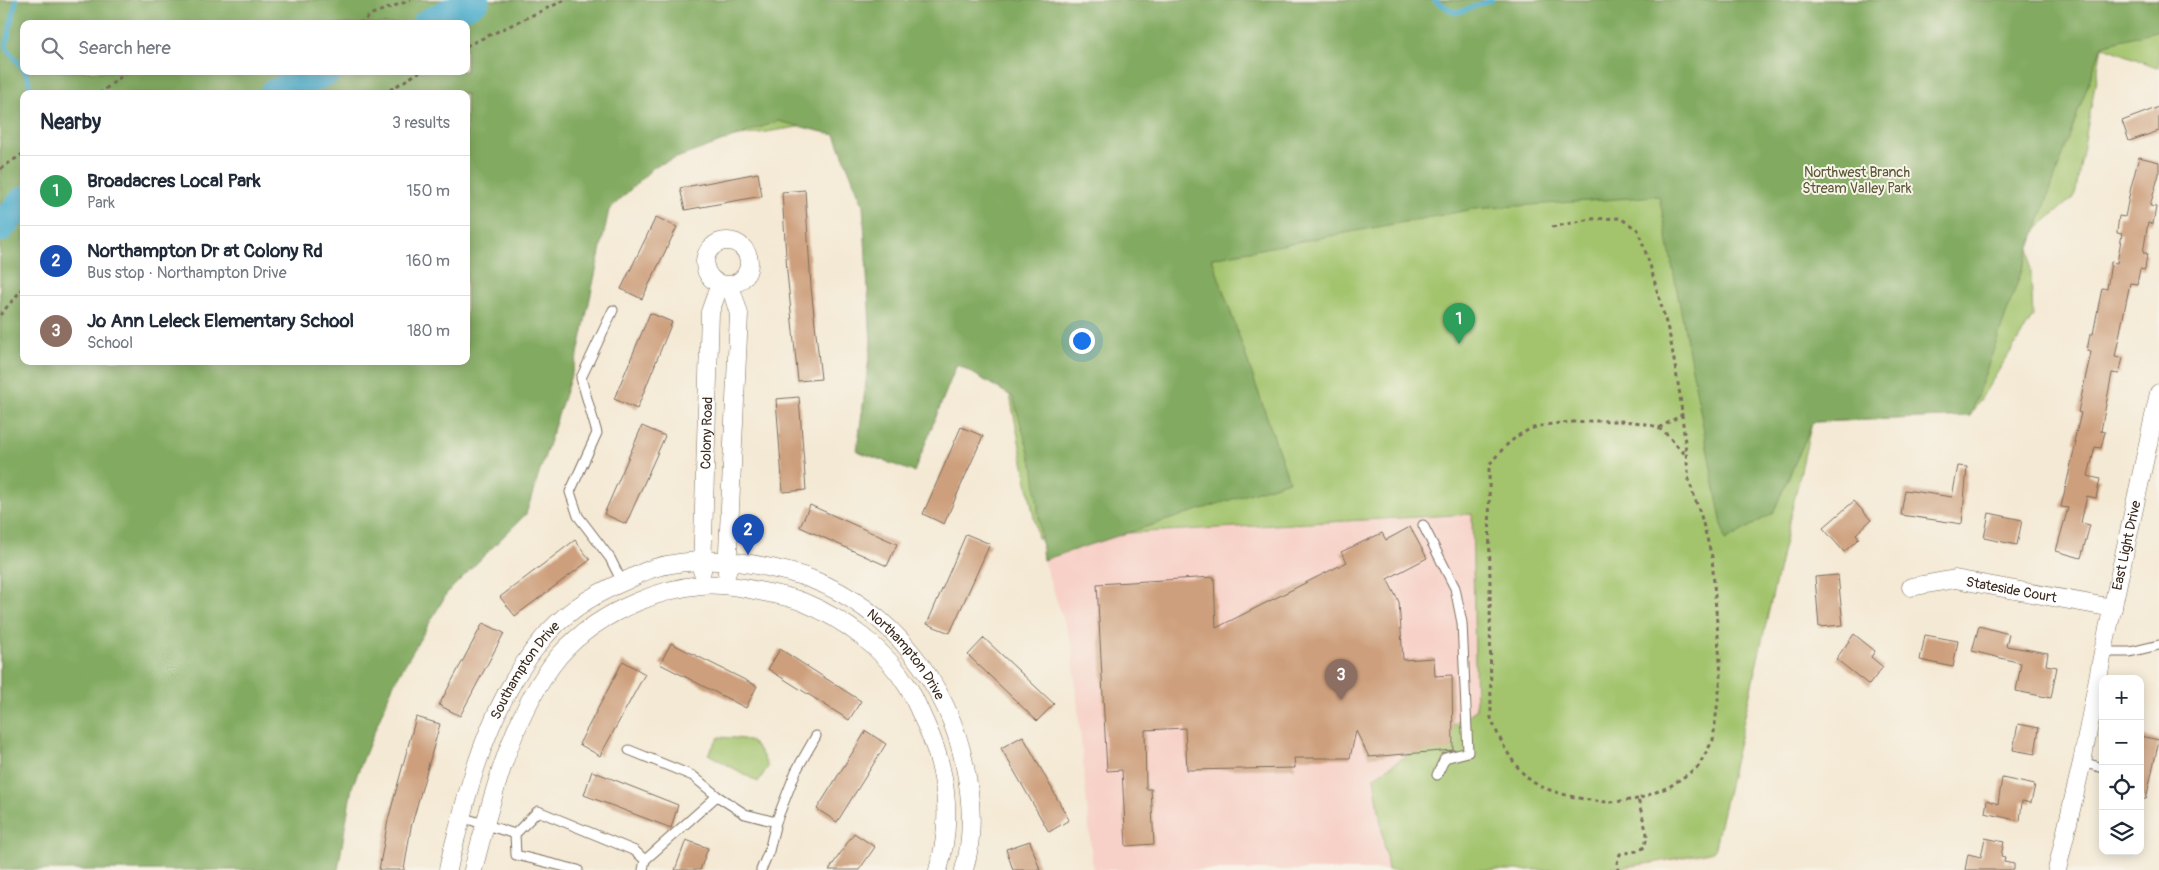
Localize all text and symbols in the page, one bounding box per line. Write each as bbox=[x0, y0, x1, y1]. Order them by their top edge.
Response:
search box bbox=[20, 20, 470, 75]
icon: search bbox=[38, 34, 66, 62]
text: Search here bbox=[78, 36, 171, 60]
text: Nearby bbox=[40, 109, 101, 136]
text: 3 results bbox=[392, 113, 450, 133]
park label: Northwest Branch Stream Valley Park bbox=[1802, 164, 1912, 197]
text: Broadacres Local Park bbox=[87, 169, 261, 193]
text: 1 bbox=[53, 181, 59, 201]
text: 150 m bbox=[406, 181, 450, 201]
text: Park bbox=[87, 193, 115, 213]
text: Northampton Dr at Colony Rd bbox=[87, 239, 323, 263]
text: 2 bbox=[52, 251, 60, 271]
text: 160 m bbox=[406, 251, 450, 271]
text: Bus stop · Northampton Drive bbox=[87, 263, 287, 283]
pin: 1 bbox=[1443, 303, 1475, 344]
text: Jo Ann Leleck Elementary School bbox=[87, 309, 354, 333]
text: 3 bbox=[52, 321, 60, 341]
text: 180 m bbox=[407, 321, 450, 341]
your location bbox=[1069, 328, 1095, 354]
text: School bbox=[87, 333, 133, 353]
street label: Colony Road bbox=[697, 396, 716, 470]
street label: East Light Drive bbox=[2108, 499, 2144, 592]
pin: 2 bbox=[732, 514, 764, 555]
street label: Stateside Court bbox=[1965, 573, 2058, 606]
street label: Northampton Drive bbox=[864, 605, 949, 703]
street label: Southampton Drive bbox=[487, 617, 563, 722]
pin: 3 bbox=[1325, 659, 1357, 700]
map controls bbox=[2099, 675, 2144, 855]
button: + bbox=[2099, 675, 2144, 720]
button: − bbox=[2099, 720, 2144, 765]
button: locate bbox=[2099, 765, 2144, 810]
button: layers bbox=[2099, 810, 2144, 855]

